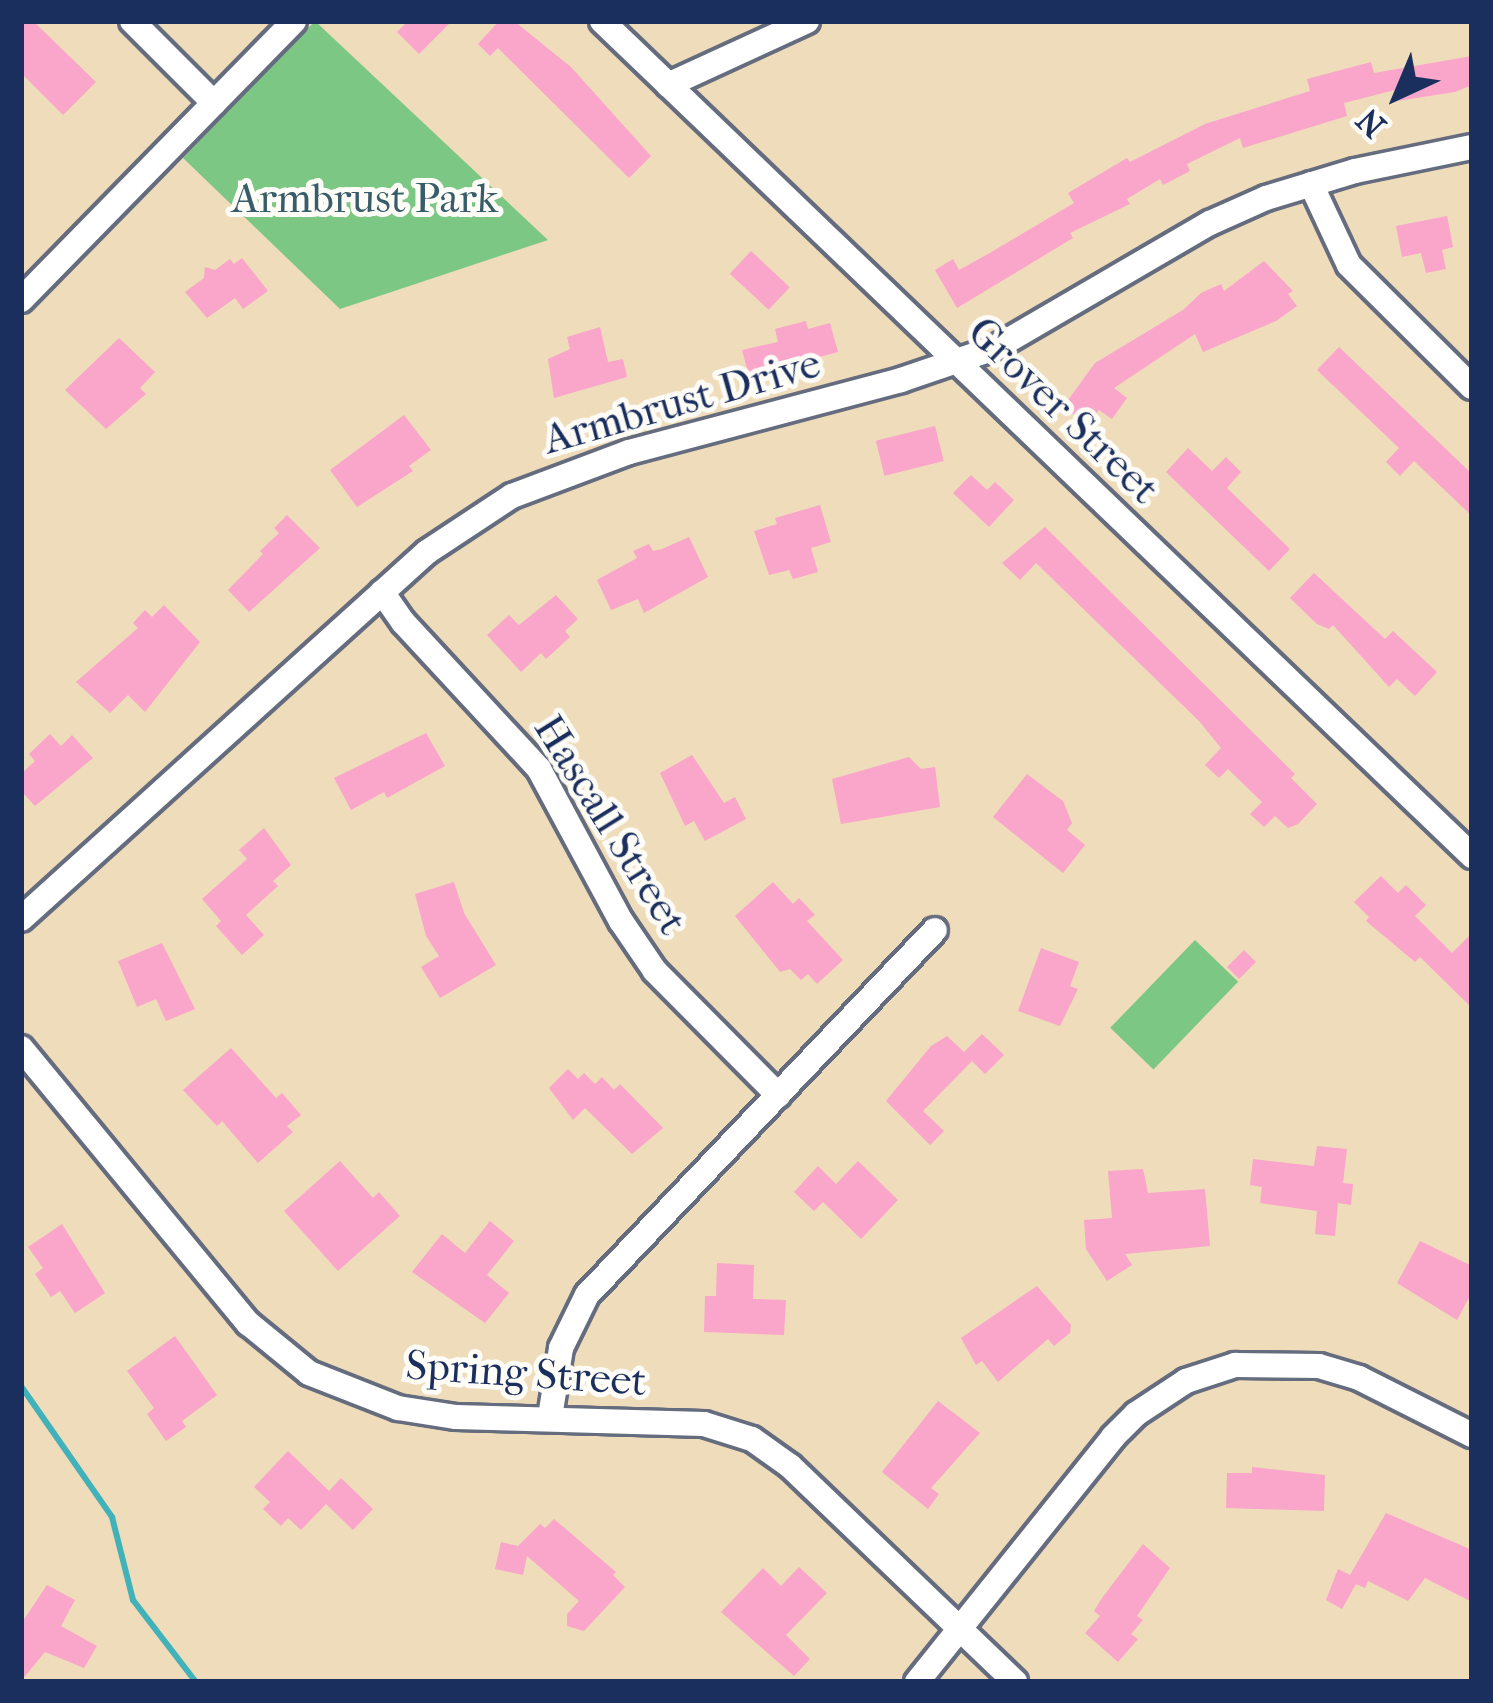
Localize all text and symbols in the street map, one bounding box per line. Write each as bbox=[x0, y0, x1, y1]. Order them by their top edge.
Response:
north arrow bbox=[1337, 36, 1457, 156]
text: N bbox=[1349, 100, 1394, 145]
park label: Armbrust Park bbox=[232, 174, 498, 224]
street label: Grover Street bbox=[957, 307, 1169, 515]
street label: Armbrust Drive bbox=[538, 338, 826, 466]
street label: Hascall Street bbox=[523, 706, 697, 944]
street label: Spring Street bbox=[404, 1340, 648, 1408]

